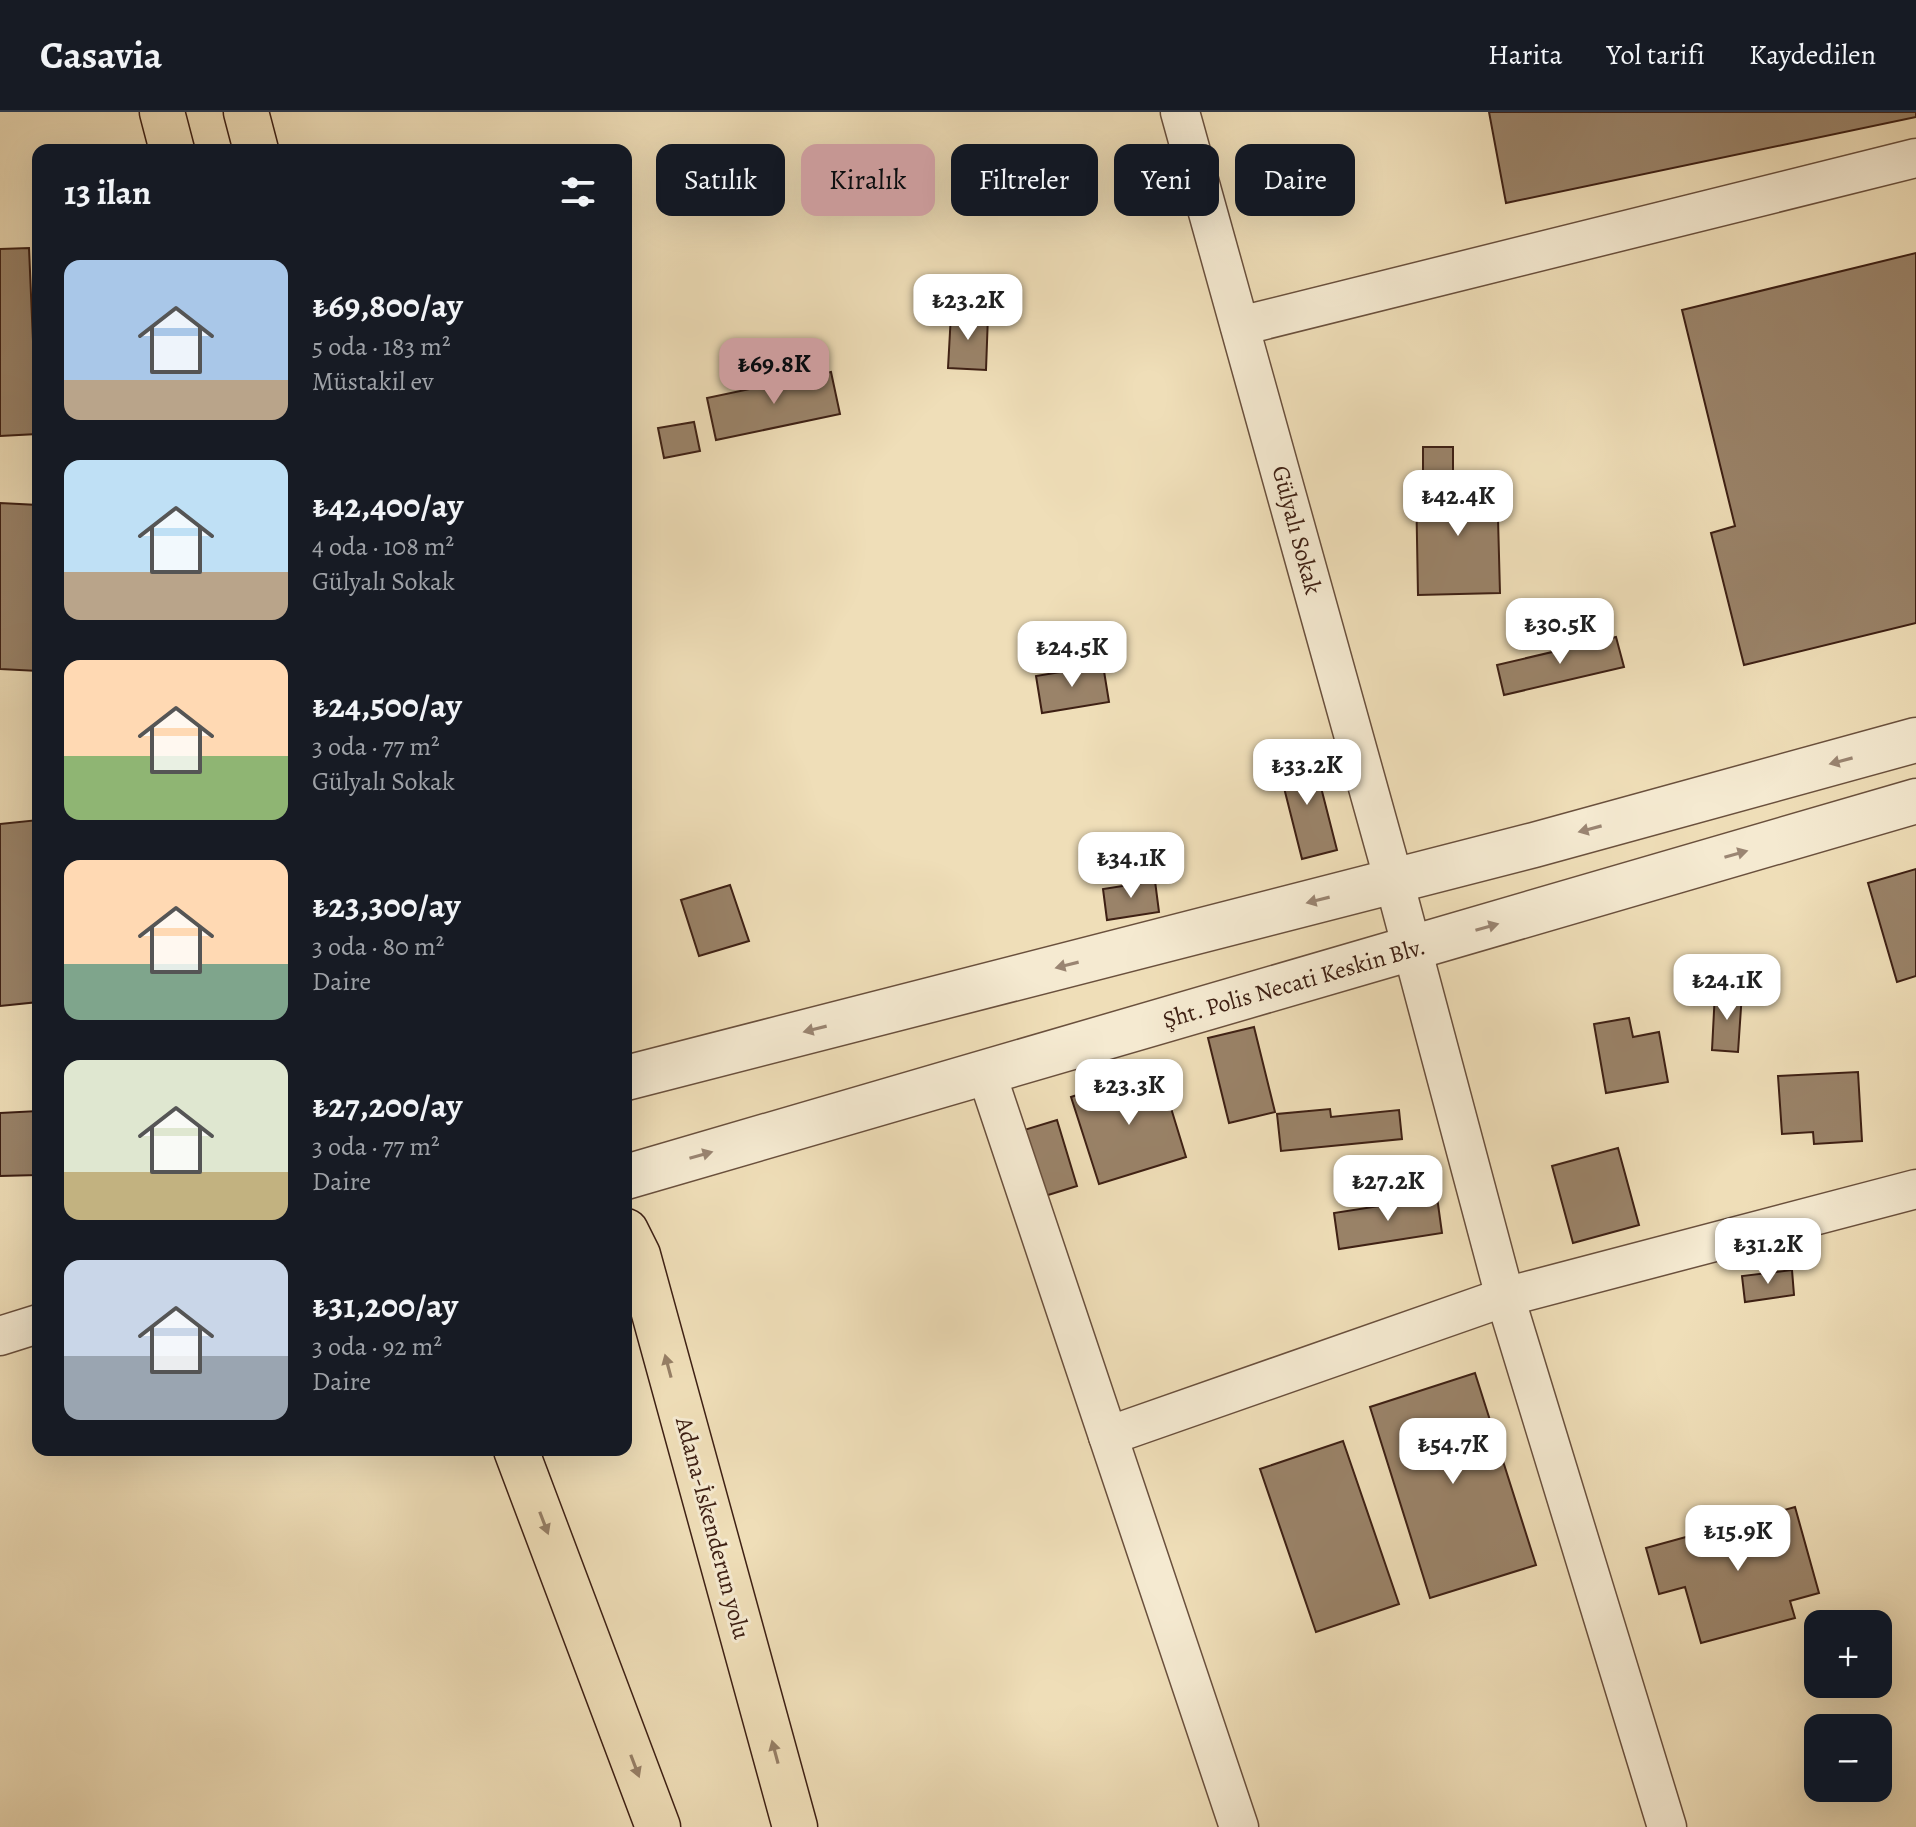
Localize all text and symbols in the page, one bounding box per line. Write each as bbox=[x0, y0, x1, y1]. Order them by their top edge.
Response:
text: Casavia bbox=[40, 29, 162, 81]
text: Harita bbox=[1488, 36, 1563, 74]
text: Yol tarifi bbox=[1607, 36, 1705, 74]
text: Kaydedilen bbox=[1749, 36, 1876, 74]
chip: Satılık bbox=[656, 144, 785, 216]
chip: Kiralık bbox=[801, 144, 935, 216]
chip: Filtreler bbox=[951, 144, 1098, 216]
chip: Yeni bbox=[1114, 144, 1219, 216]
chip: Daire bbox=[1235, 144, 1355, 216]
text: 13 ilan bbox=[64, 169, 151, 216]
icon: filters bbox=[556, 170, 600, 214]
pin: ₺23.2K bbox=[903, 274, 1033, 342]
text: ₺69,800/ay bbox=[312, 282, 463, 329]
text: ₺23.2K bbox=[931, 282, 1005, 317]
icon: home bbox=[128, 292, 224, 388]
text: 5 oda · 183 m² bbox=[312, 329, 450, 364]
pin: ₺69.8K bbox=[709, 338, 839, 406]
text: ₺69.8K bbox=[737, 346, 811, 381]
text: Müstakil ev bbox=[312, 364, 434, 399]
street label: Gülyalı Sokak bbox=[1264, 462, 1330, 598]
pin: ₺42.4K bbox=[1393, 470, 1523, 538]
text: ₺42.4K bbox=[1421, 478, 1495, 513]
text: ₺42,400/ay bbox=[312, 482, 463, 529]
icon: home bbox=[128, 492, 224, 588]
text: 4 oda · 108 m² bbox=[312, 529, 454, 564]
text: Gülyalı Sokak bbox=[312, 564, 455, 599]
pin: ₺30.5K bbox=[1495, 598, 1625, 666]
text: ₺30.5K bbox=[1524, 606, 1596, 641]
pin: ₺24.5K bbox=[1007, 621, 1137, 689]
text: ₺24.5K bbox=[1036, 629, 1108, 664]
text: ₺24,500/ay bbox=[312, 682, 462, 729]
icon: home bbox=[128, 692, 224, 788]
text: 3 oda · 77 m² bbox=[312, 729, 440, 764]
pin: ₺33.2K bbox=[1242, 739, 1372, 807]
text: ₺33.2K bbox=[1271, 747, 1343, 782]
one-way arrow bbox=[1828, 755, 1853, 767]
text: Gülyalı Sokak bbox=[312, 764, 455, 799]
one-way arrow bbox=[1577, 824, 1602, 836]
pin: ₺34.1K bbox=[1066, 832, 1196, 900]
text: ₺34.1K bbox=[1096, 840, 1166, 875]
one-way arrow bbox=[1724, 847, 1748, 860]
text: ₺23,300/ay bbox=[312, 882, 460, 929]
icon: home bbox=[128, 892, 224, 988]
one-way arrow bbox=[1306, 894, 1331, 907]
one-way arrow bbox=[1475, 920, 1499, 933]
text: 3 oda · 80 m² bbox=[312, 929, 444, 964]
street label: Şht. Polis Necati Keskin Blv. bbox=[1159, 930, 1429, 1036]
pin: ₺24.1K bbox=[1662, 954, 1792, 1022]
one-way arrow bbox=[1054, 959, 1079, 971]
text: ₺24.1K bbox=[1691, 962, 1763, 997]
text: Daire bbox=[312, 964, 371, 999]
one-way arrow bbox=[802, 1024, 827, 1036]
pin: ₺23.3K bbox=[1064, 1059, 1194, 1127]
text: ₺23.3K bbox=[1093, 1067, 1165, 1102]
text: ₺27,200/ay bbox=[312, 1082, 462, 1129]
icon: home bbox=[128, 1092, 224, 1188]
text: 3 oda · 77 m² bbox=[312, 1129, 440, 1164]
one-way arrow bbox=[689, 1148, 713, 1161]
pin: ₺27.2K bbox=[1323, 1155, 1453, 1223]
text: ₺27.2K bbox=[1351, 1163, 1425, 1198]
text: Daire bbox=[312, 1164, 371, 1199]
pin: ₺31.2K bbox=[1703, 1218, 1833, 1286]
text: ₺31.2K bbox=[1733, 1226, 1803, 1261]
text: ₺31,200/ay bbox=[312, 1282, 458, 1329]
icon: home bbox=[128, 1292, 224, 1388]
text: 3 oda · 92 m² bbox=[312, 1329, 442, 1364]
one-way arrow bbox=[662, 1354, 674, 1379]
text: Daire bbox=[312, 1364, 371, 1399]
street label: Adana-İskenderun yolu bbox=[668, 1413, 758, 1643]
pin: ₺54.7K bbox=[1388, 1418, 1518, 1486]
text: ₺54.7K bbox=[1417, 1426, 1489, 1461]
pin: ₺15.9K bbox=[1673, 1505, 1803, 1573]
one-way arrow bbox=[538, 1511, 550, 1535]
text: ₺15.9K bbox=[1703, 1513, 1773, 1548]
map controls bbox=[1804, 1610, 1892, 1802]
button: + bbox=[1804, 1610, 1892, 1698]
button: − bbox=[1804, 1714, 1892, 1802]
one-way arrow bbox=[768, 1739, 780, 1764]
one-way arrow bbox=[629, 1755, 642, 1779]

